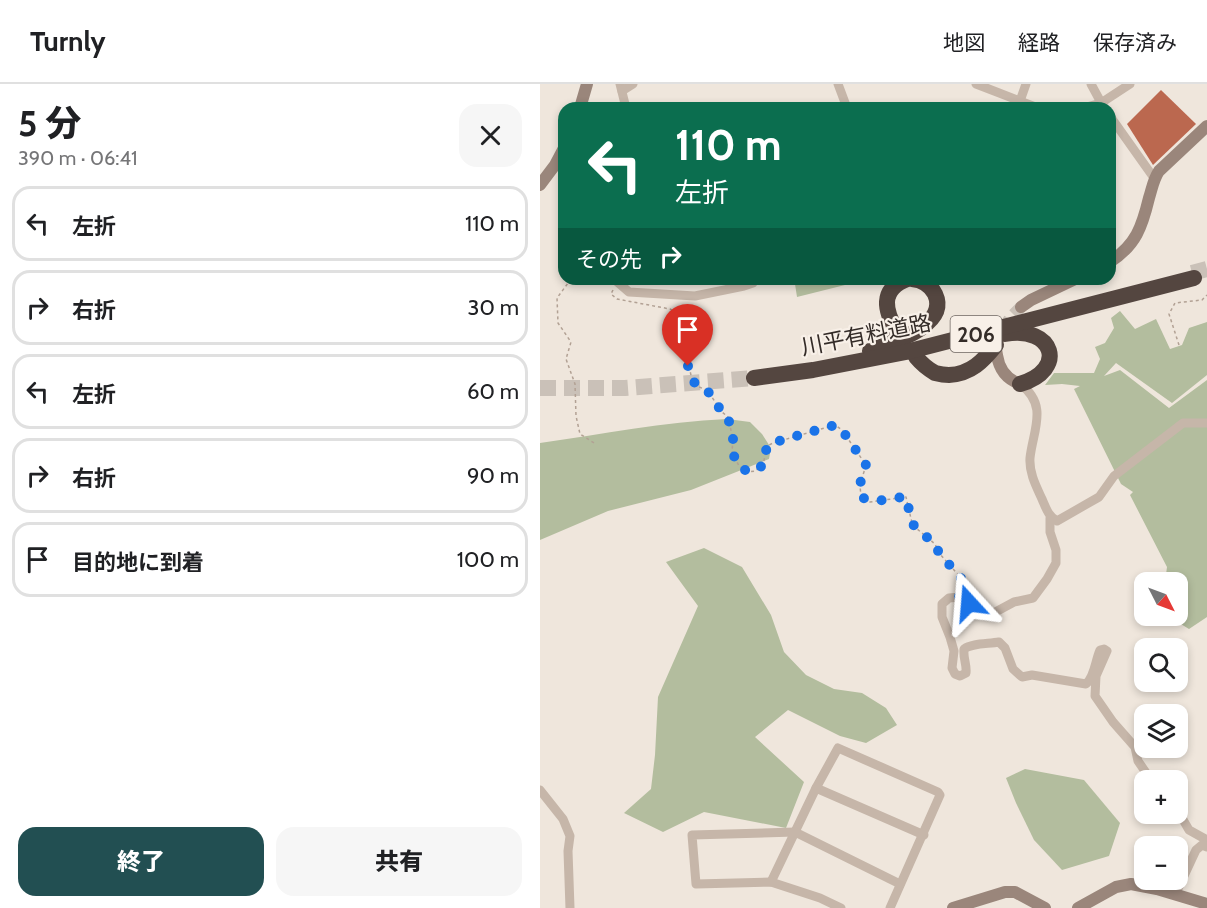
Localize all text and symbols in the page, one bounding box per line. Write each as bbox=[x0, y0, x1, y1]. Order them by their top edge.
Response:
text: Turnly bbox=[30, 24, 106, 58]
text: 地図 bbox=[943, 30, 985, 55]
text: 経路 bbox=[1018, 30, 1060, 55]
text: 保存済み bbox=[1093, 30, 1177, 55]
text: 5 分 bbox=[18, 101, 81, 145]
button: close bbox=[459, 104, 522, 167]
text: 110 m bbox=[675, 119, 782, 171]
icon: left bbox=[576, 126, 654, 204]
text: 390 m · 06:41 bbox=[18, 146, 138, 170]
text: 左折 bbox=[675, 176, 729, 209]
icon: left bbox=[21, 207, 54, 240]
text: 110 m bbox=[465, 210, 519, 237]
text: 左折 bbox=[72, 213, 116, 240]
icon: right bbox=[654, 240, 687, 273]
text: その先 bbox=[576, 246, 642, 273]
icon: right bbox=[21, 291, 54, 324]
text: 30 m bbox=[467, 294, 519, 321]
text: 右折 bbox=[72, 297, 116, 324]
pin bbox=[662, 304, 713, 366]
street label: 川平有料道路 bbox=[799, 309, 933, 361]
icon: arrive bbox=[671, 313, 704, 346]
road number: 206 bbox=[950, 316, 1002, 352]
icon: left bbox=[21, 375, 54, 408]
text: 60 m bbox=[467, 378, 519, 405]
text: 左折 bbox=[72, 381, 116, 408]
icon: right bbox=[21, 459, 54, 492]
text: 90 m bbox=[467, 462, 519, 489]
text: 右折 bbox=[72, 465, 116, 492]
icon: arrive bbox=[21, 543, 54, 576]
text: 100 m bbox=[457, 546, 519, 573]
text: 目的地に到着 bbox=[72, 549, 204, 576]
position arrow bbox=[937, 571, 1001, 635]
north arrow bbox=[1134, 572, 1188, 626]
map controls bbox=[1134, 572, 1188, 890]
button: search bbox=[1134, 638, 1188, 692]
button: layers bbox=[1134, 704, 1188, 758]
button: + bbox=[1134, 770, 1188, 824]
button: 終了 bbox=[18, 827, 264, 896]
button: 共有 bbox=[276, 827, 522, 896]
button: − bbox=[1134, 836, 1188, 890]

